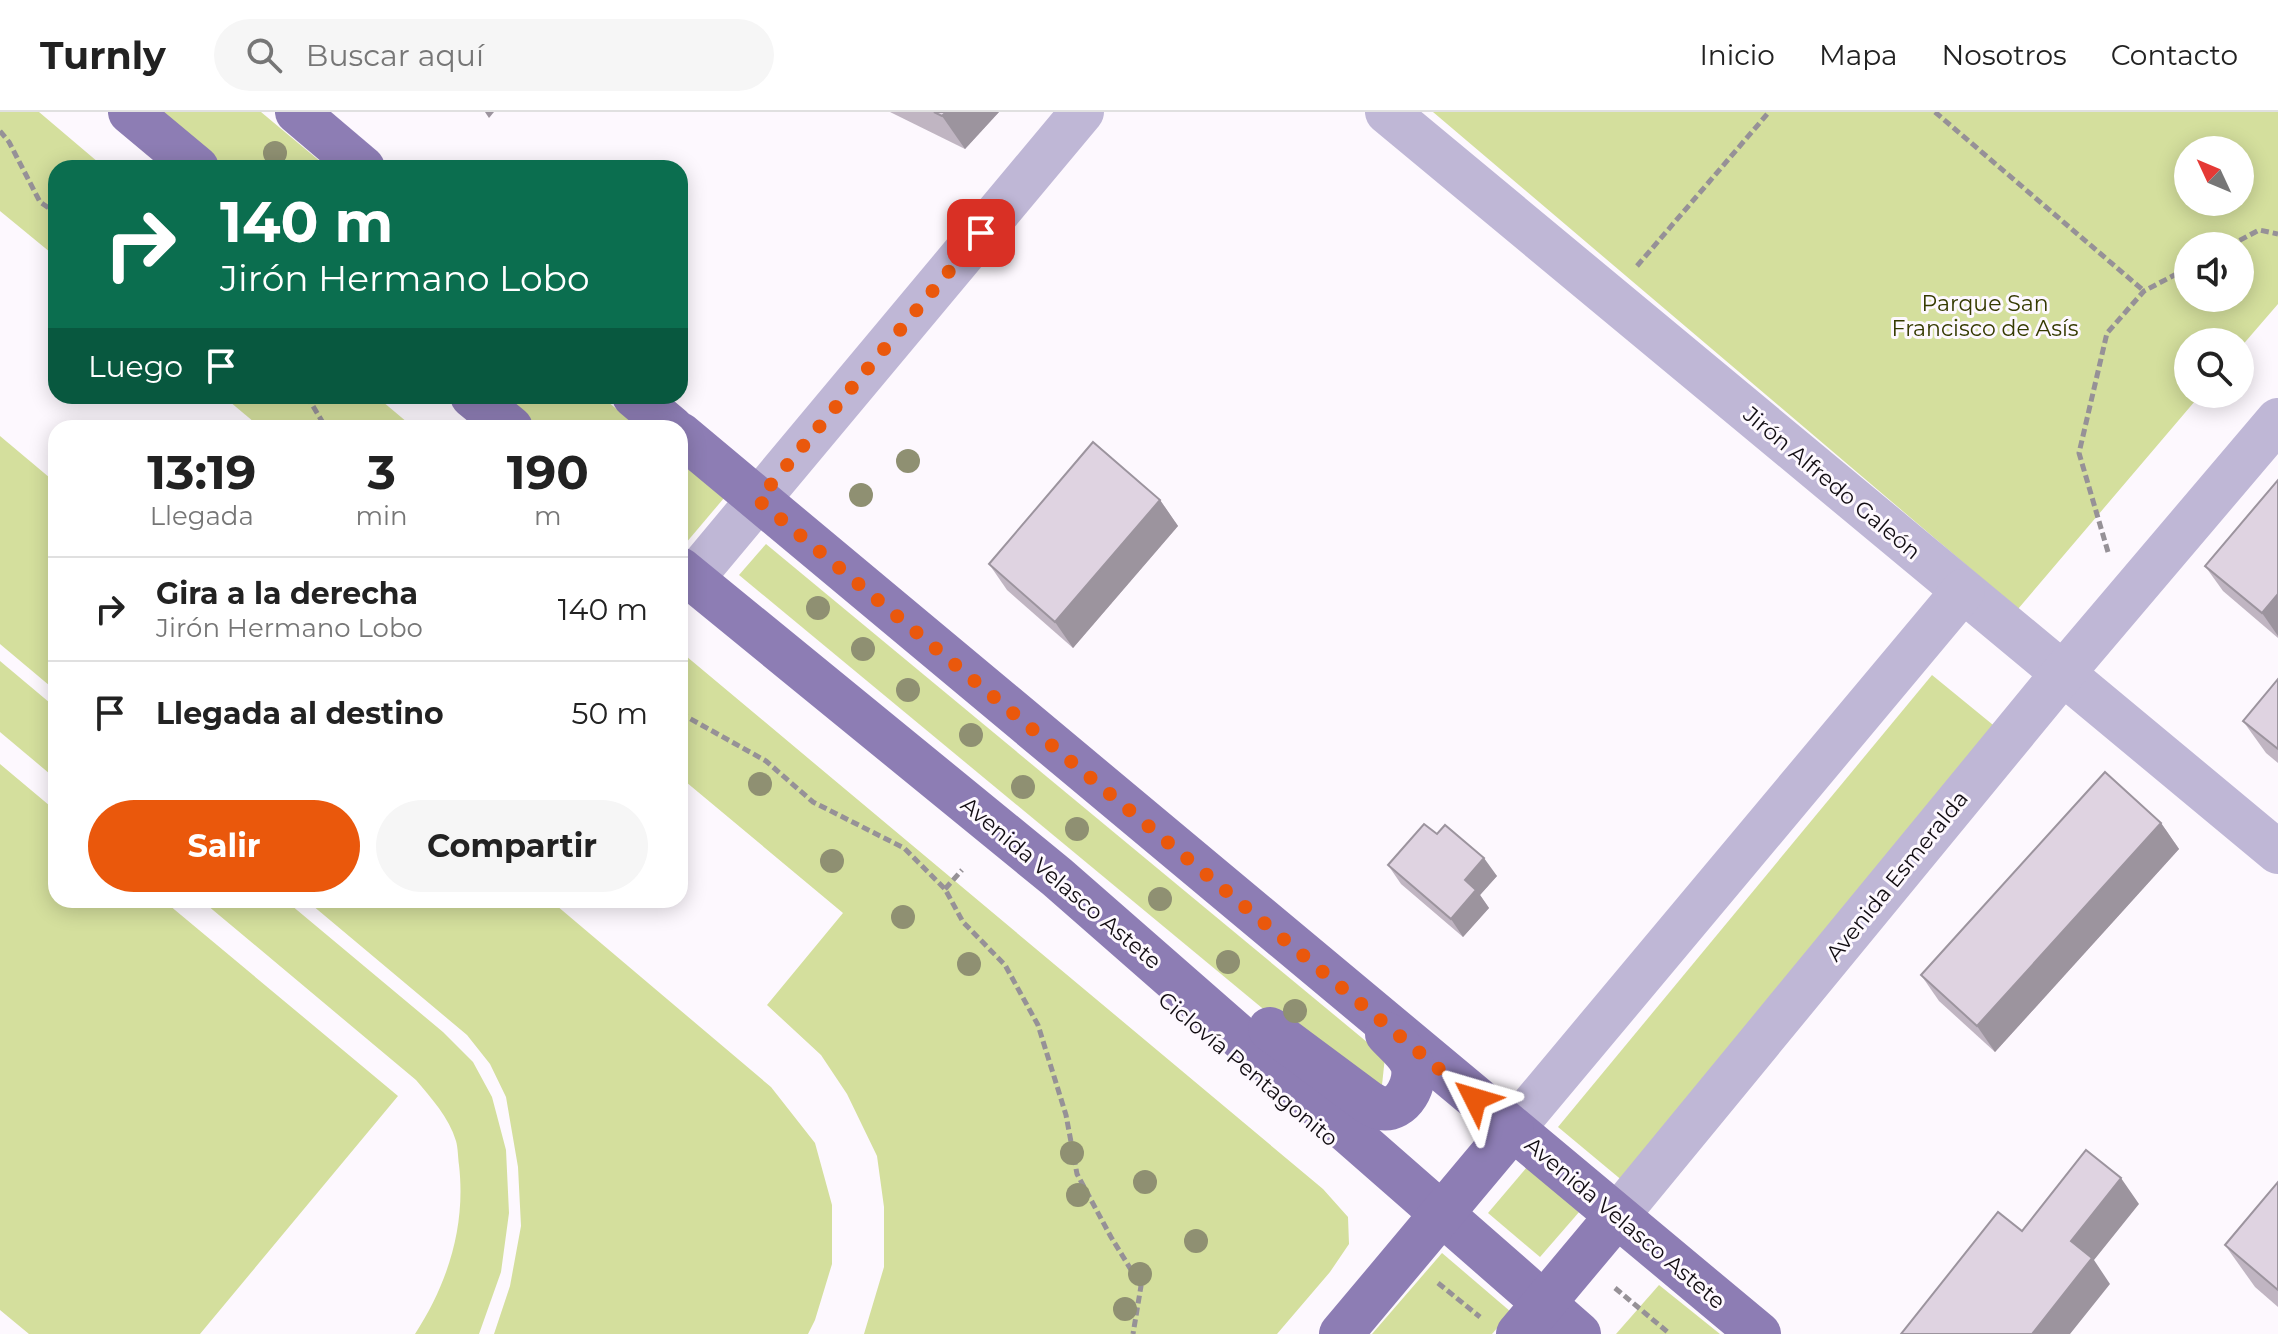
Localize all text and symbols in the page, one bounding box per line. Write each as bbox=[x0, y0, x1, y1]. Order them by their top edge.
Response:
search box bbox=[214, 19, 774, 91]
text: Turnly bbox=[40, 32, 166, 79]
icon: search bbox=[242, 33, 286, 77]
text: Buscar aquí bbox=[306, 37, 484, 74]
text: Inicio bbox=[1699, 38, 1775, 72]
text: Mapa bbox=[1819, 38, 1898, 72]
text: Nosotros bbox=[1942, 38, 2067, 72]
text: Contacto bbox=[2111, 38, 2238, 72]
north arrow bbox=[2174, 136, 2254, 216]
map controls bbox=[2174, 136, 2254, 408]
text: 140 m bbox=[220, 188, 393, 256]
icon: right bbox=[88, 192, 192, 296]
pin bbox=[947, 199, 1015, 267]
icon: arrive bbox=[959, 211, 1003, 255]
button: sound bbox=[2174, 232, 2254, 312]
text: Jirón Hermano Lobo bbox=[220, 256, 589, 300]
park label: Parque San Francisco de Asís bbox=[1891, 290, 2079, 342]
button: search bbox=[2174, 328, 2254, 408]
icon: arrive bbox=[199, 344, 243, 388]
text: Luego bbox=[88, 348, 183, 385]
street label: Jirón Alfredo Galeón bbox=[1737, 400, 1926, 565]
text: 13:19 bbox=[147, 443, 256, 501]
text: 3 bbox=[367, 443, 396, 501]
text: 190 bbox=[507, 443, 589, 501]
text: Llegada bbox=[150, 500, 254, 532]
text: min bbox=[356, 500, 408, 532]
text: m bbox=[534, 500, 562, 532]
text: Gira a la derecha bbox=[156, 575, 418, 612]
icon: right bbox=[88, 587, 132, 631]
text: 140 m bbox=[558, 591, 648, 628]
text: Jirón Hermano Lobo bbox=[156, 612, 423, 644]
icon: arrive bbox=[88, 691, 132, 735]
text: Llegada al destino bbox=[156, 695, 444, 732]
text: 50 m bbox=[571, 695, 648, 732]
street label: Avenida Esmeralda bbox=[1820, 785, 1974, 967]
street label: Avenida Velasco Astete bbox=[955, 791, 1167, 975]
button: Salir bbox=[88, 800, 360, 892]
button: Compartir bbox=[376, 800, 648, 892]
street label: Ciclovía Pentagonito bbox=[1153, 986, 1343, 1152]
position arrow bbox=[1433, 1057, 1517, 1141]
street label: Avenida Velasco Astete bbox=[1519, 1131, 1731, 1315]

